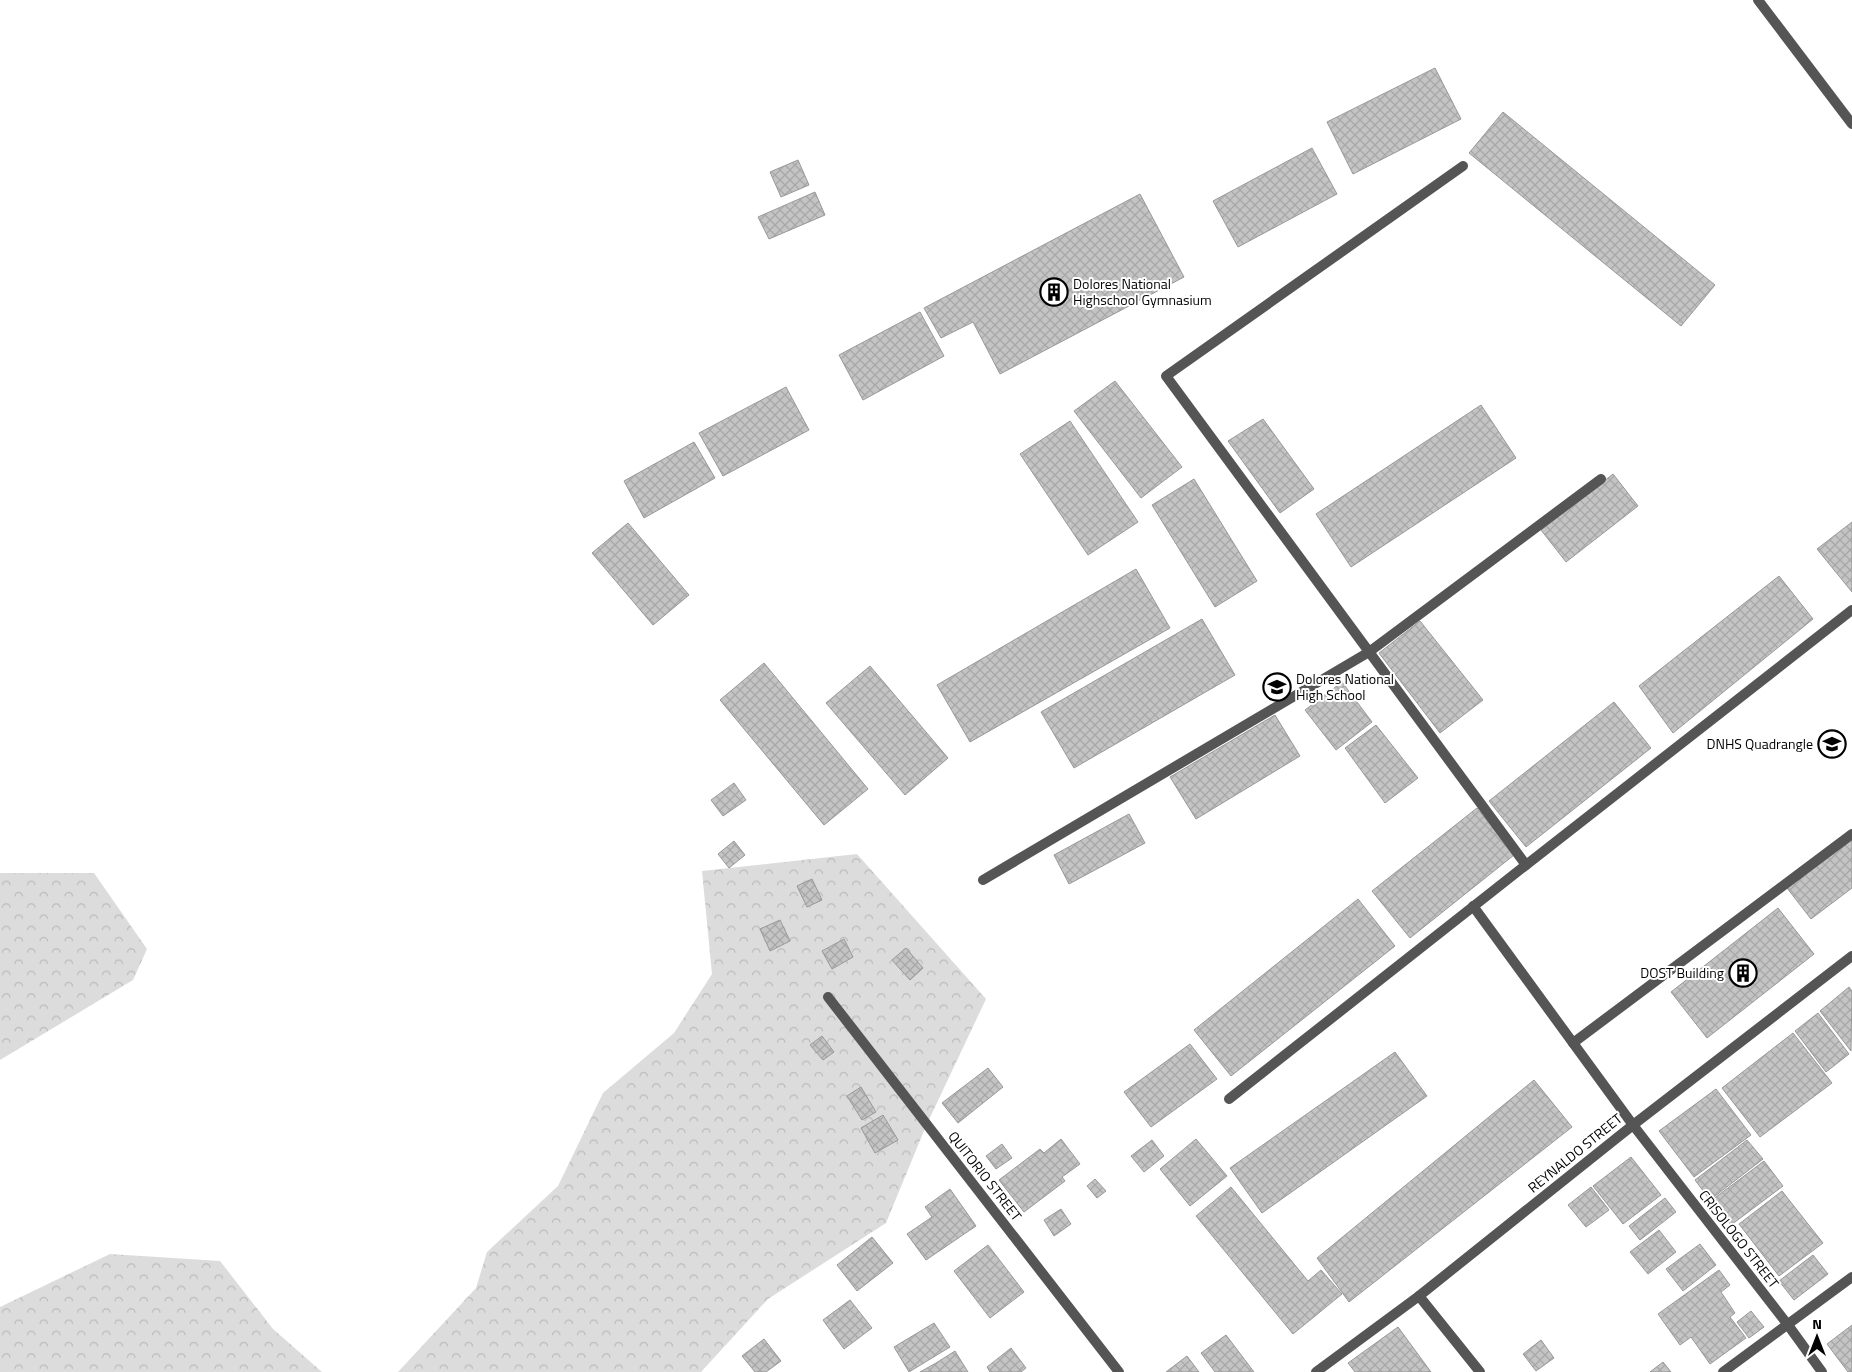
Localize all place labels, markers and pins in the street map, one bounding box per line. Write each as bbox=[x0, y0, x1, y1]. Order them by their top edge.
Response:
place label: Dolores National Highschool Gymnasium bbox=[1073, 273, 1212, 310]
building icon: Dolores National Highschool Gymnasium bbox=[1039, 277, 1069, 307]
place label: Dolores National High School bbox=[1296, 668, 1394, 705]
school or university icon: Dolores National High School bbox=[1262, 672, 1292, 702]
school or university icon: DNHS Quadrangle bbox=[1817, 729, 1847, 759]
place label: DNHS Quadrangle bbox=[1706, 733, 1813, 754]
building icon: DOST Building bbox=[1728, 958, 1758, 988]
place label: DOST Building bbox=[1640, 962, 1724, 983]

